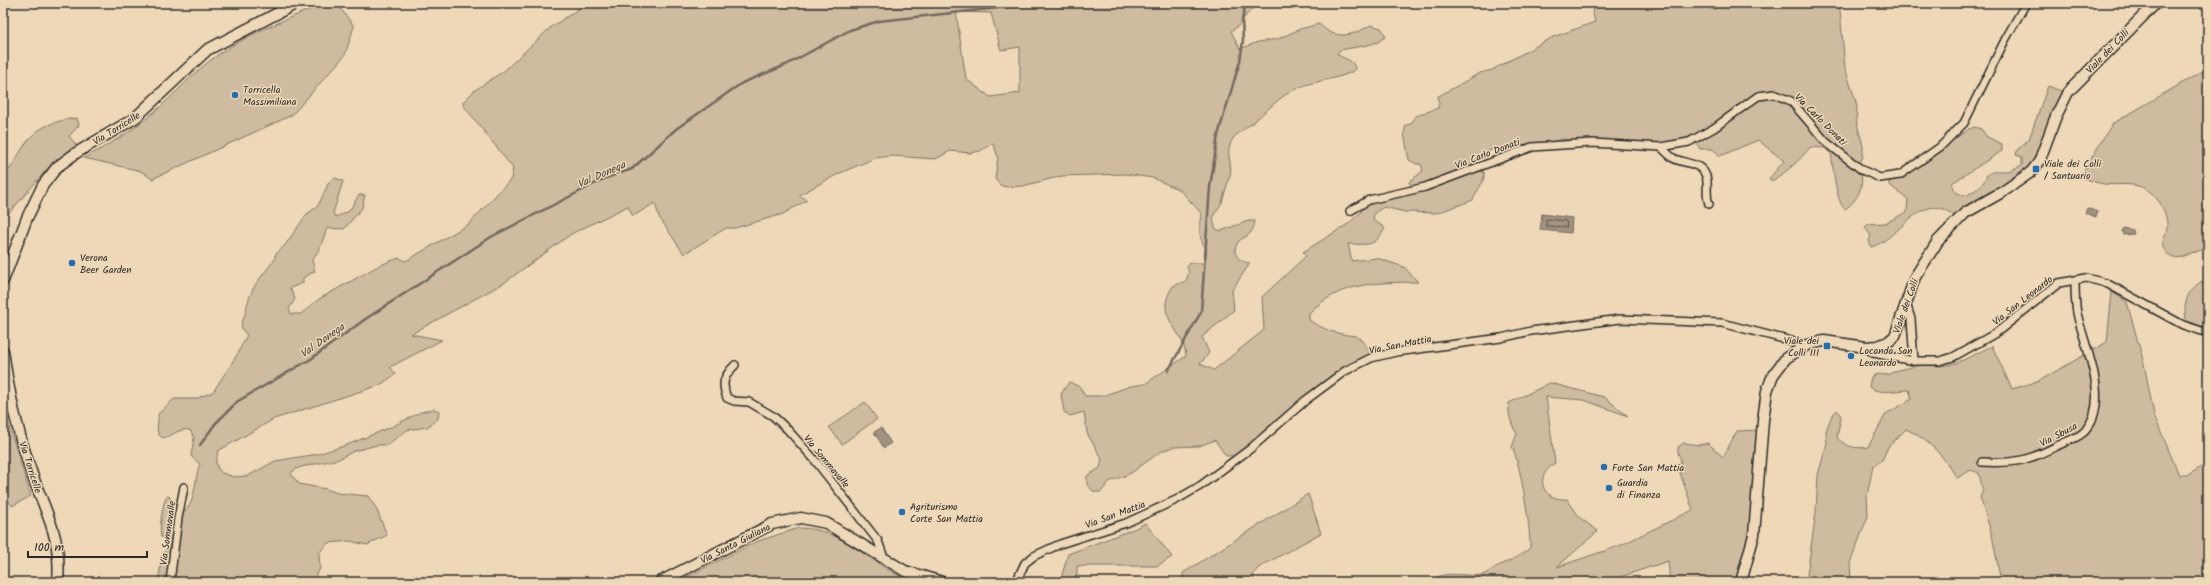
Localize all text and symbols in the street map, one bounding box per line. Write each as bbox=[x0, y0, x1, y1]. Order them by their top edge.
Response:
street label: Viale dei Colli bbox=[2082, 25, 2134, 78]
place label: Torricella Massimiliana bbox=[243, 82, 297, 110]
marker: Torricella Massimiliana bbox=[230, 90, 240, 100]
street label: Via Carlo Donati bbox=[1790, 90, 1851, 150]
street label: Via Torricelle bbox=[90, 108, 144, 150]
street label: Via Carlo Donati bbox=[1452, 134, 1523, 174]
water label: Val Donega bbox=[574, 156, 629, 194]
place label: Viale dei Colli / Santuario bbox=[2044, 156, 2102, 184]
marker: Viale dei Colli / Santuario bbox=[2031, 164, 2041, 174]
place label: Verona Beer Garden bbox=[80, 250, 132, 278]
marker: Verona Beer Garden bbox=[67, 258, 77, 268]
street label: Via San Leonardo bbox=[1989, 272, 2057, 330]
street label: Viale dei Colli bbox=[1889, 276, 1923, 336]
water label: Val Donega bbox=[296, 318, 349, 363]
street label: Via San Mattia bbox=[1368, 331, 1433, 359]
place label: Viale dei Colli III bbox=[1784, 333, 1820, 361]
marker: Viale dei Colli III bbox=[1822, 341, 1832, 351]
place label: Locanda San Leonardo bbox=[1859, 343, 1912, 371]
marker: Locanda San Leonardo bbox=[1846, 351, 1856, 361]
street label: Via Sbusa bbox=[2037, 418, 2080, 452]
street label: Via Sommavalle bbox=[799, 432, 854, 492]
street label: Via Torricelle bbox=[14, 439, 46, 496]
place label: Forte San Mattia bbox=[1612, 460, 1684, 476]
marker: Forte San Mattia bbox=[1599, 462, 1609, 472]
place label: Guardia di Finanza bbox=[1617, 475, 1661, 503]
marker: Guardia di Finanza bbox=[1604, 483, 1614, 493]
street label: Via San Mattia bbox=[1083, 497, 1148, 533]
street label: Via Sommavalle bbox=[156, 499, 181, 567]
place label: Agriturismo Corte San Mattia bbox=[910, 499, 983, 527]
marker: Agriturismo Corte San Mattia bbox=[897, 507, 907, 517]
street label: Via Santa Giuliana bbox=[697, 519, 774, 569]
scale bar bbox=[28, 533, 147, 559]
text: 100 m bbox=[34, 538, 65, 557]

